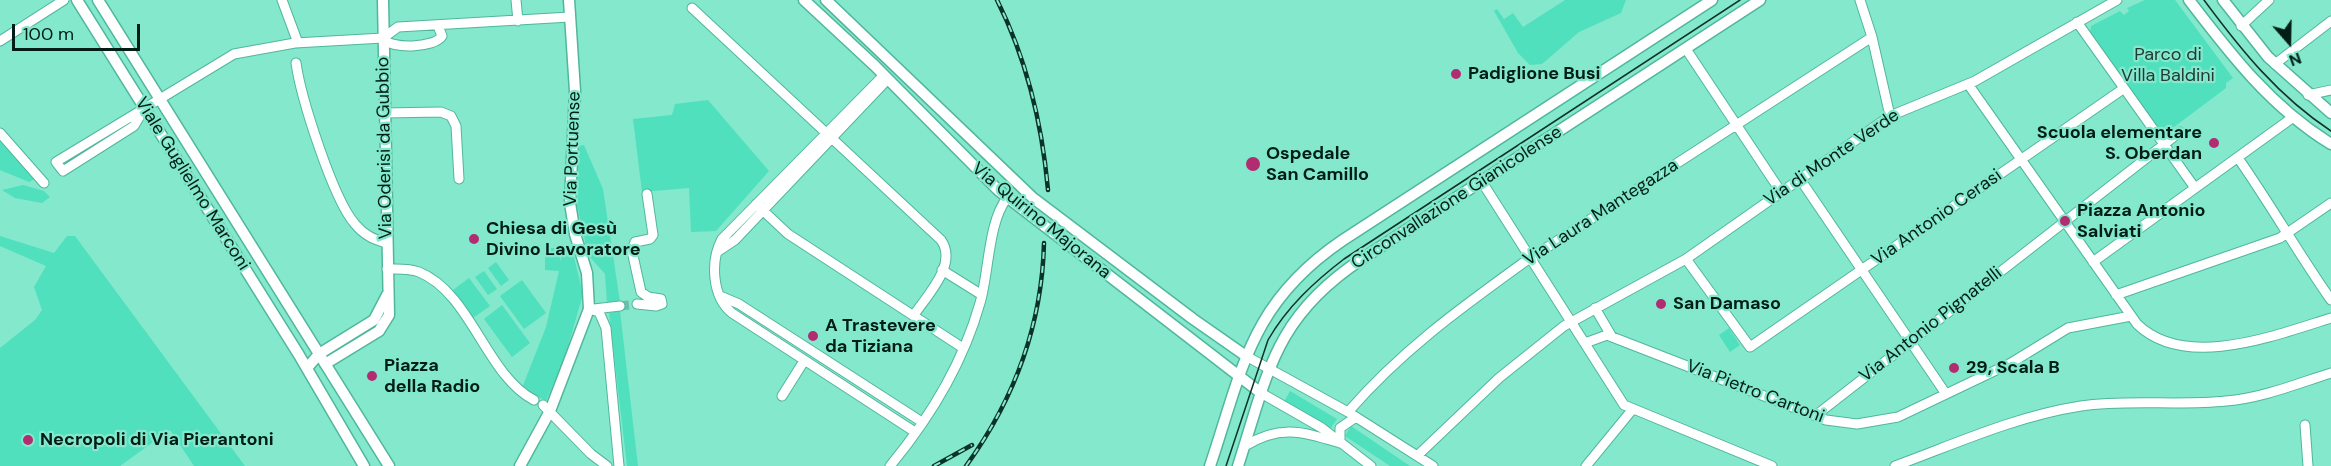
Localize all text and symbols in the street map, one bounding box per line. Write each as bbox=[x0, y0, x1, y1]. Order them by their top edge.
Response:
scale bar bbox=[15, 12, 142, 50]
north arrow bbox=[2259, 12, 2319, 72]
text: 100 m bbox=[23, 22, 74, 46]
park label: Parco di Villa Baldini bbox=[2121, 44, 2215, 86]
text: N bbox=[2286, 48, 2304, 71]
street label: Via Oderisi da Gubbio bbox=[373, 56, 397, 240]
place label: Padiglione Busi bbox=[1468, 63, 1600, 85]
marker: Padiglione Busi bbox=[1449, 67, 1463, 81]
street label: Via Portuense bbox=[560, 91, 586, 207]
street label: Viale Guglielmo Marconi bbox=[130, 93, 254, 275]
street label: Via di Monte Verde bbox=[1760, 105, 1904, 211]
street label: Circonvallazione Gianicolense bbox=[1347, 122, 1567, 274]
place label: Scuola elementare S. Oberdan bbox=[2037, 122, 2202, 164]
marker: Scuola elementare S. Oberdan bbox=[2207, 136, 2221, 150]
place label: Ospedale San Camillo bbox=[1266, 143, 1369, 186]
marker: Ospedale San Camillo bbox=[1244, 155, 1262, 173]
street label: Via Laura Mantegazza bbox=[1520, 155, 1682, 271]
street label: Via Quirino Majorana bbox=[967, 158, 1115, 284]
street label: Via Antonio Cerasi bbox=[1868, 165, 2006, 271]
place label: Piazza Antonio Salviati bbox=[2077, 200, 2205, 242]
marker: Piazza Antonio Salviati bbox=[2058, 214, 2072, 228]
place label: Chiesa di Gesù Divino Lavoratore bbox=[486, 218, 641, 260]
marker: Chiesa di Gesù Divino Lavoratore bbox=[467, 232, 481, 246]
street label: Via Antonio Pignatelli bbox=[1855, 263, 2007, 387]
place label: San Damaso bbox=[1673, 293, 1781, 315]
marker: San Damaso bbox=[1654, 297, 1668, 311]
place label: A Trastevere da Tiziana bbox=[825, 315, 936, 358]
marker: A Trastevere da Tiziana bbox=[806, 329, 820, 343]
place label: Piazza della Radio bbox=[384, 355, 480, 398]
street label: Via Pietro Cartoni bbox=[1683, 356, 1827, 428]
place label: 29, Scala B bbox=[1966, 357, 2060, 379]
marker: 29, Scala B bbox=[1947, 361, 1961, 375]
marker: Piazza della Radio bbox=[365, 369, 379, 383]
place label: Necropoli di Via Pierantoni bbox=[40, 429, 274, 451]
marker: Necropoli di Via Pierantoni bbox=[21, 433, 35, 447]

